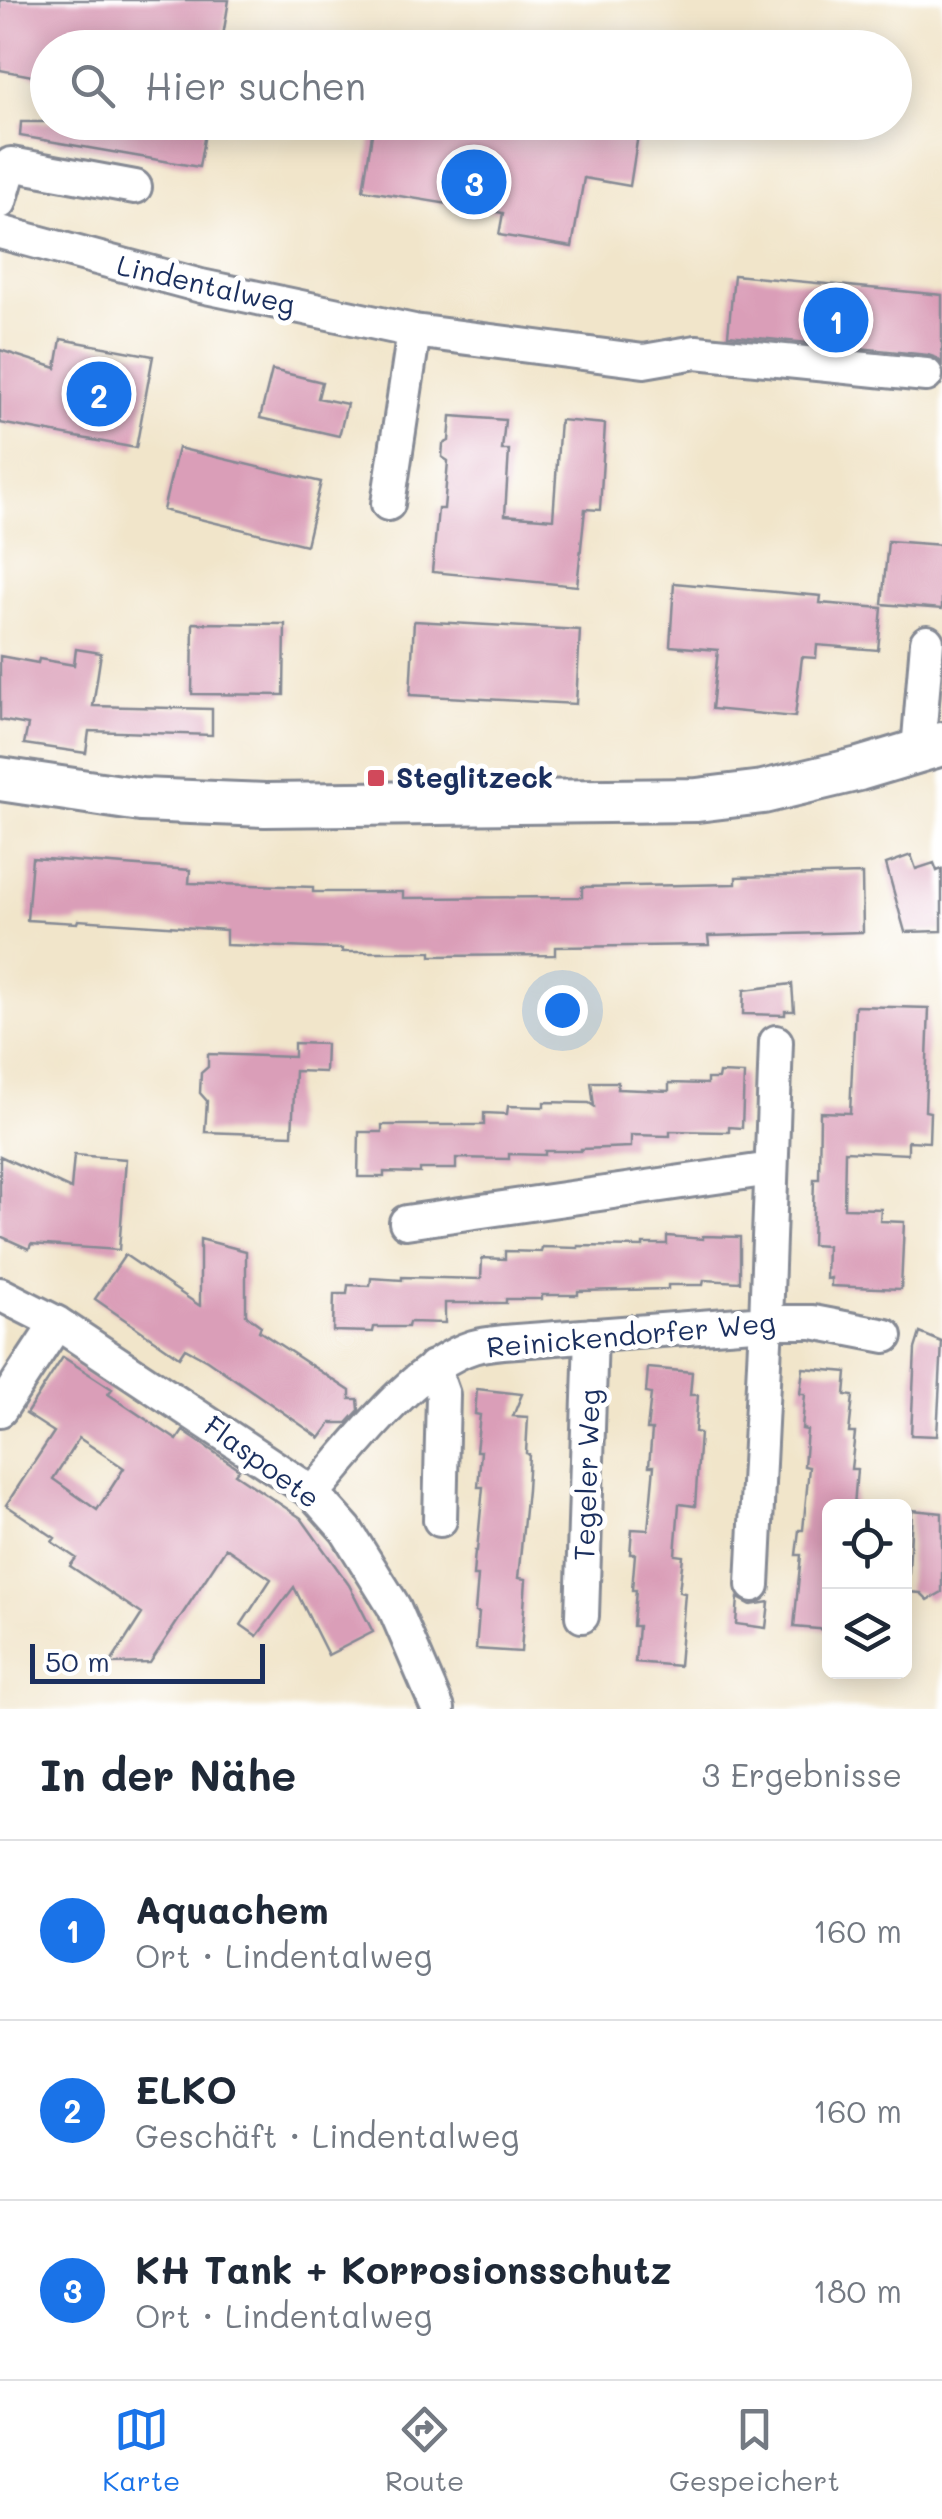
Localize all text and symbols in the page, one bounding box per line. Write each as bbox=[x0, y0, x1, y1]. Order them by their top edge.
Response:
search box bbox=[30, 30, 912, 140]
icon: search bbox=[65, 58, 120, 113]
text: Hier suchen bbox=[145, 60, 366, 110]
pin: 3 bbox=[442, 144, 506, 220]
street label: Lindentalweg bbox=[114, 246, 299, 322]
pin: 1 bbox=[804, 282, 868, 358]
pin: 2 bbox=[66, 356, 132, 432]
place label: Steglitzeck bbox=[396, 759, 553, 795]
marker: Steglitzeck bbox=[365, 767, 387, 789]
your location bbox=[537, 985, 588, 1036]
street label: Reinickendorfer Weg bbox=[485, 1303, 777, 1365]
street label: Tegeler Weg bbox=[565, 1388, 607, 1562]
street label: Flaspoete bbox=[198, 1407, 328, 1515]
map controls bbox=[822, 1499, 912, 1679]
button: locate bbox=[822, 1499, 912, 1589]
button: layers bbox=[822, 1589, 912, 1679]
scale bar bbox=[30, 1639, 265, 1684]
text: 50 m bbox=[45, 1643, 110, 1679]
text: In der Nähe bbox=[40, 1747, 296, 1802]
text: 3 Ergebnisse bbox=[701, 1753, 902, 1795]
text: Aquachem bbox=[135, 1884, 329, 1934]
text: 1 bbox=[65, 1909, 80, 1951]
text: 160 m bbox=[813, 1909, 902, 1951]
text: Ort · Lindentalweg bbox=[135, 1934, 432, 1976]
text: ELKO bbox=[135, 2064, 237, 2114]
text: 2 bbox=[64, 2089, 81, 2131]
text: 160 m bbox=[813, 2089, 902, 2131]
text: Geschäft · Lindentalweg bbox=[135, 2114, 519, 2156]
text: KH Tank + Korrosionsschutz bbox=[135, 2244, 672, 2294]
text: 3 bbox=[63, 2269, 82, 2311]
text: 180 m bbox=[813, 2269, 902, 2311]
text: Ort · Lindentalweg bbox=[135, 2294, 432, 2336]
tab: Karte bbox=[102, 2402, 180, 2498]
tab: Route bbox=[385, 2402, 464, 2498]
tab: Gespeichert bbox=[669, 2402, 840, 2498]

